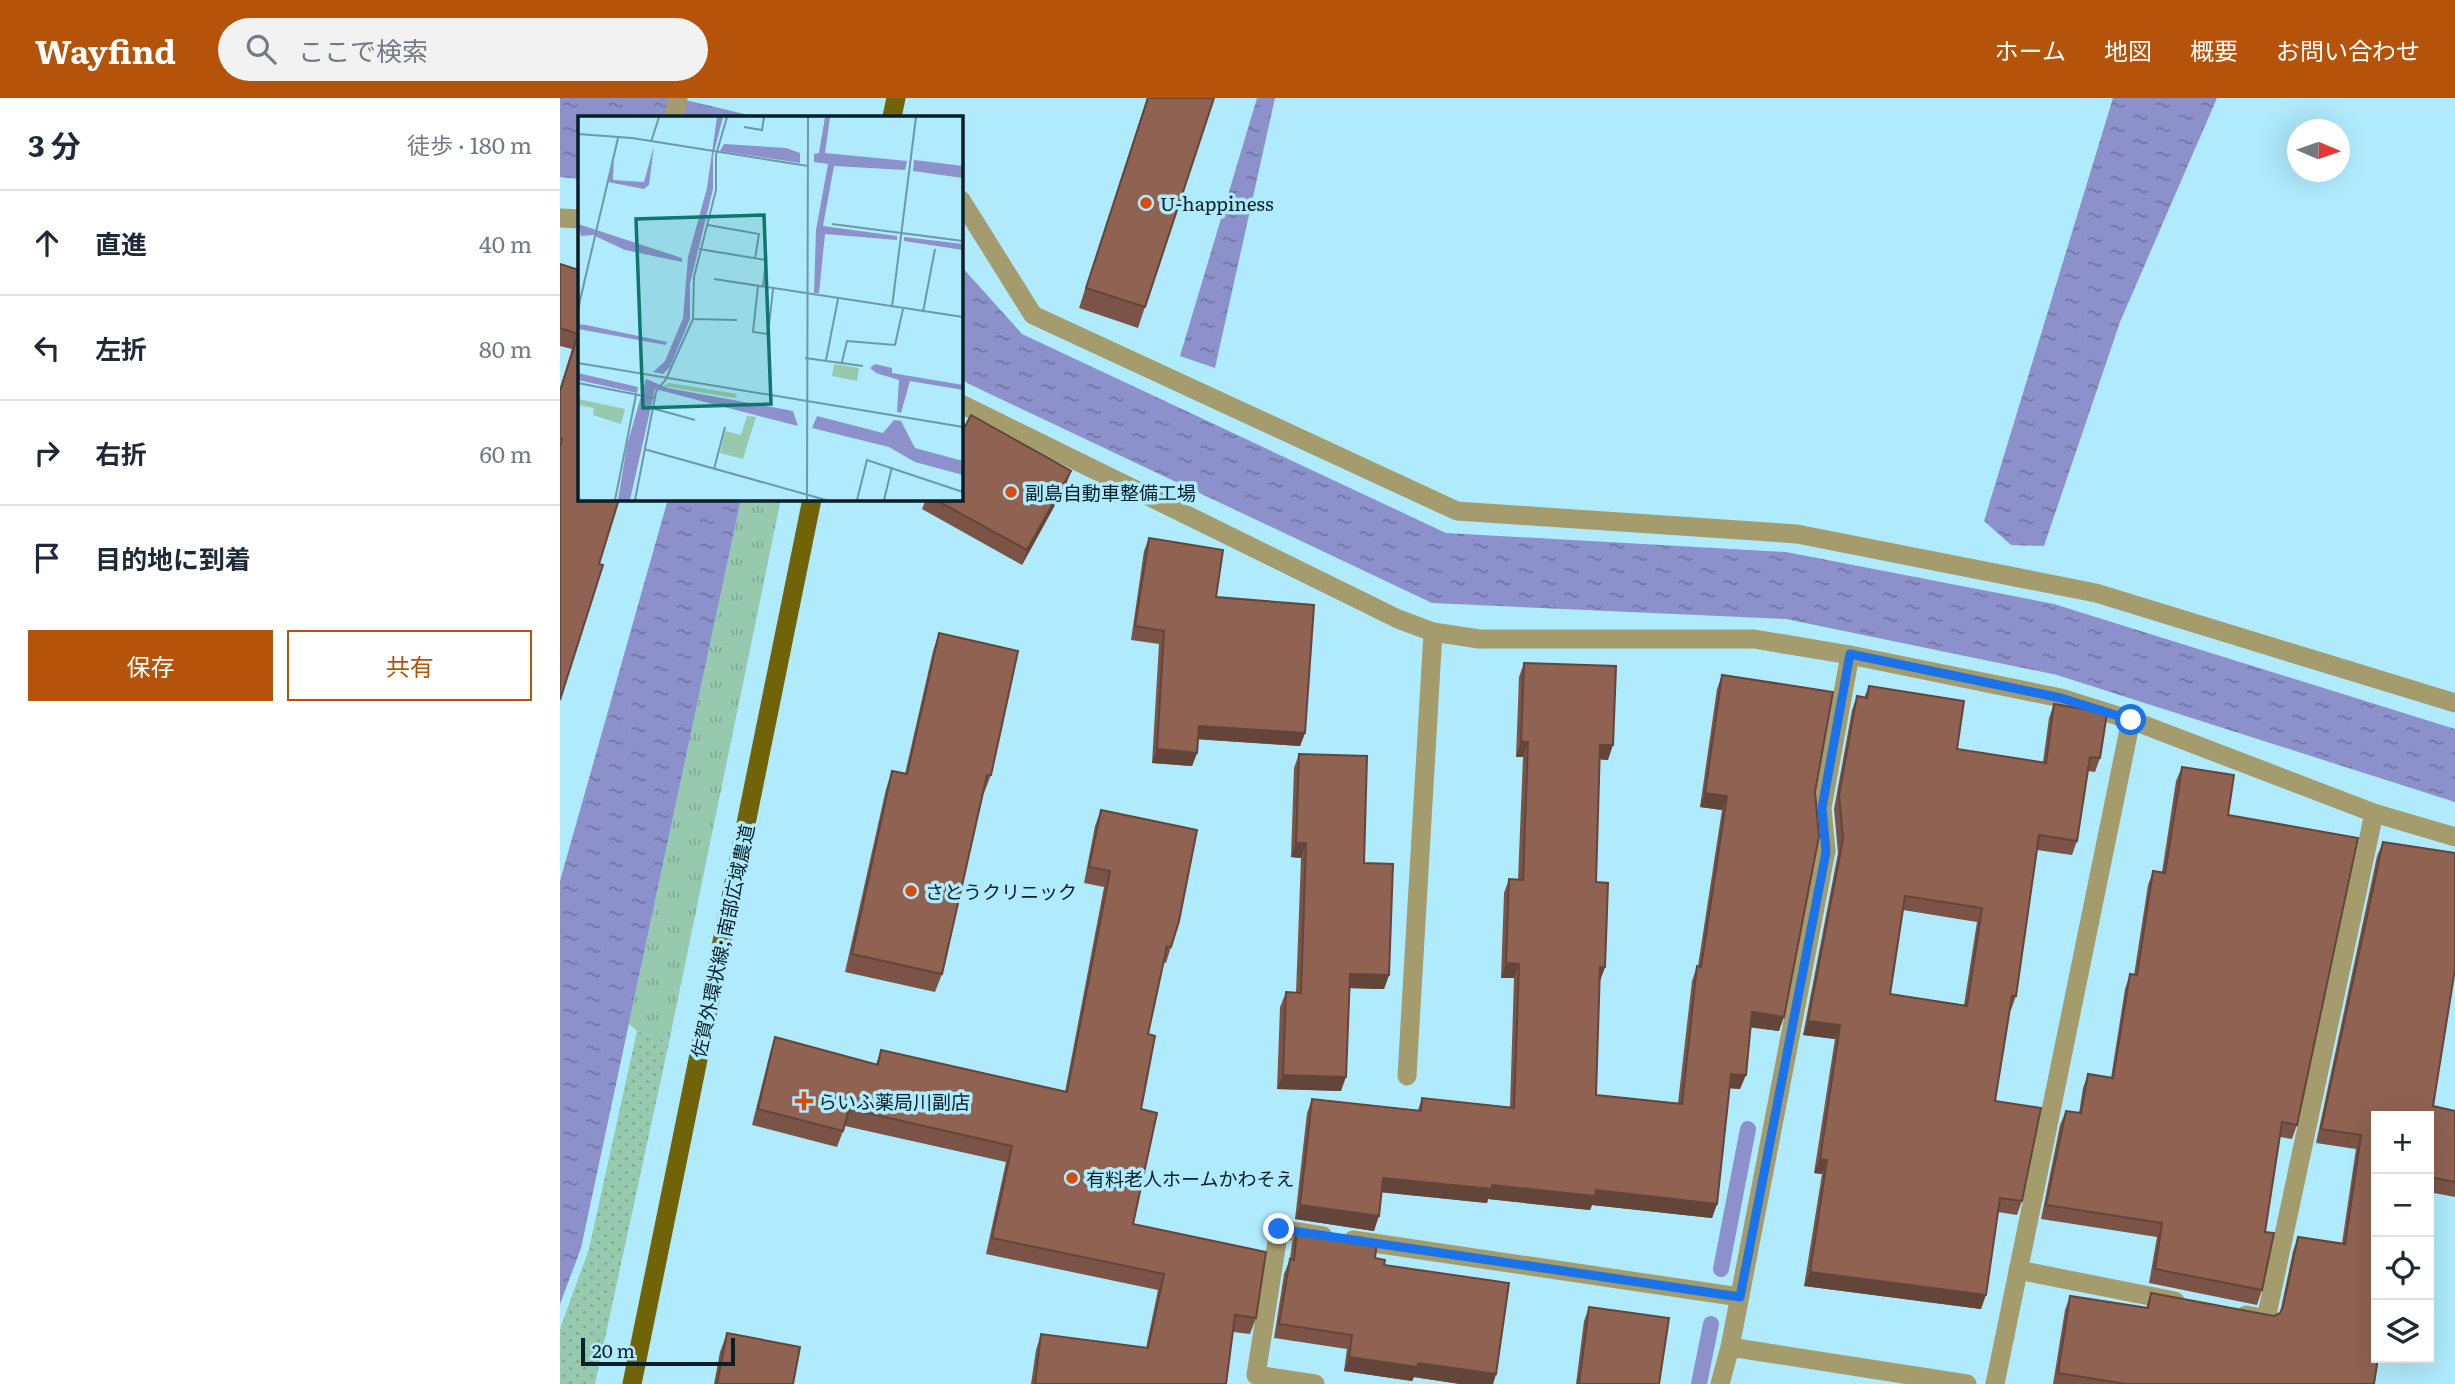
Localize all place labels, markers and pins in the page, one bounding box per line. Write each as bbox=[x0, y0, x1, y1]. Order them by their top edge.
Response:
place label: U-happiness bbox=[1160, 189, 1274, 217]
marker: U-happiness bbox=[1138, 195, 1154, 211]
place label: 副島自動車整備工場 bbox=[1025, 478, 1196, 506]
marker: 副島自動車整備工場 bbox=[1003, 484, 1019, 500]
place label: さとうクリニック bbox=[925, 877, 1077, 905]
marker: さとうクリニック bbox=[903, 883, 919, 899]
place label: らいふ薬局川副店 bbox=[818, 1087, 970, 1115]
marker: らいふ薬局川副店 bbox=[796, 1093, 812, 1109]
place label: 有料老人ホームかわそえ bbox=[1086, 1164, 1294, 1192]
marker: 有料老人ホームかわそえ bbox=[1064, 1170, 1080, 1186]

